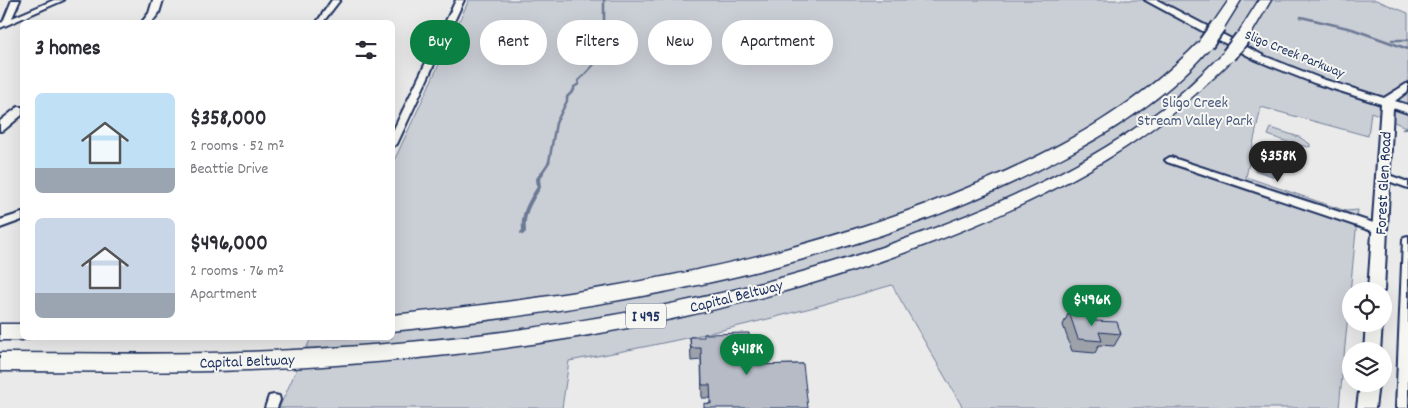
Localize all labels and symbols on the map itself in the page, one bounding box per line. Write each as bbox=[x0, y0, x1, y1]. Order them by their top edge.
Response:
street label: Sligo Creek Parkway bbox=[1241, 26, 1347, 84]
park label: Sligo Creek Stream Valley Park bbox=[1137, 92, 1253, 133]
street label: Forest Glen Road bbox=[1370, 131, 1399, 235]
pin: $358K bbox=[1243, 140, 1313, 183]
street label: Capital Beltway bbox=[688, 275, 786, 320]
pin: $496K bbox=[1057, 284, 1127, 327]
road number: I 495 bbox=[626, 304, 666, 328]
pin: $418K bbox=[712, 334, 782, 376]
street label: Capital Beltway bbox=[199, 349, 296, 376]

